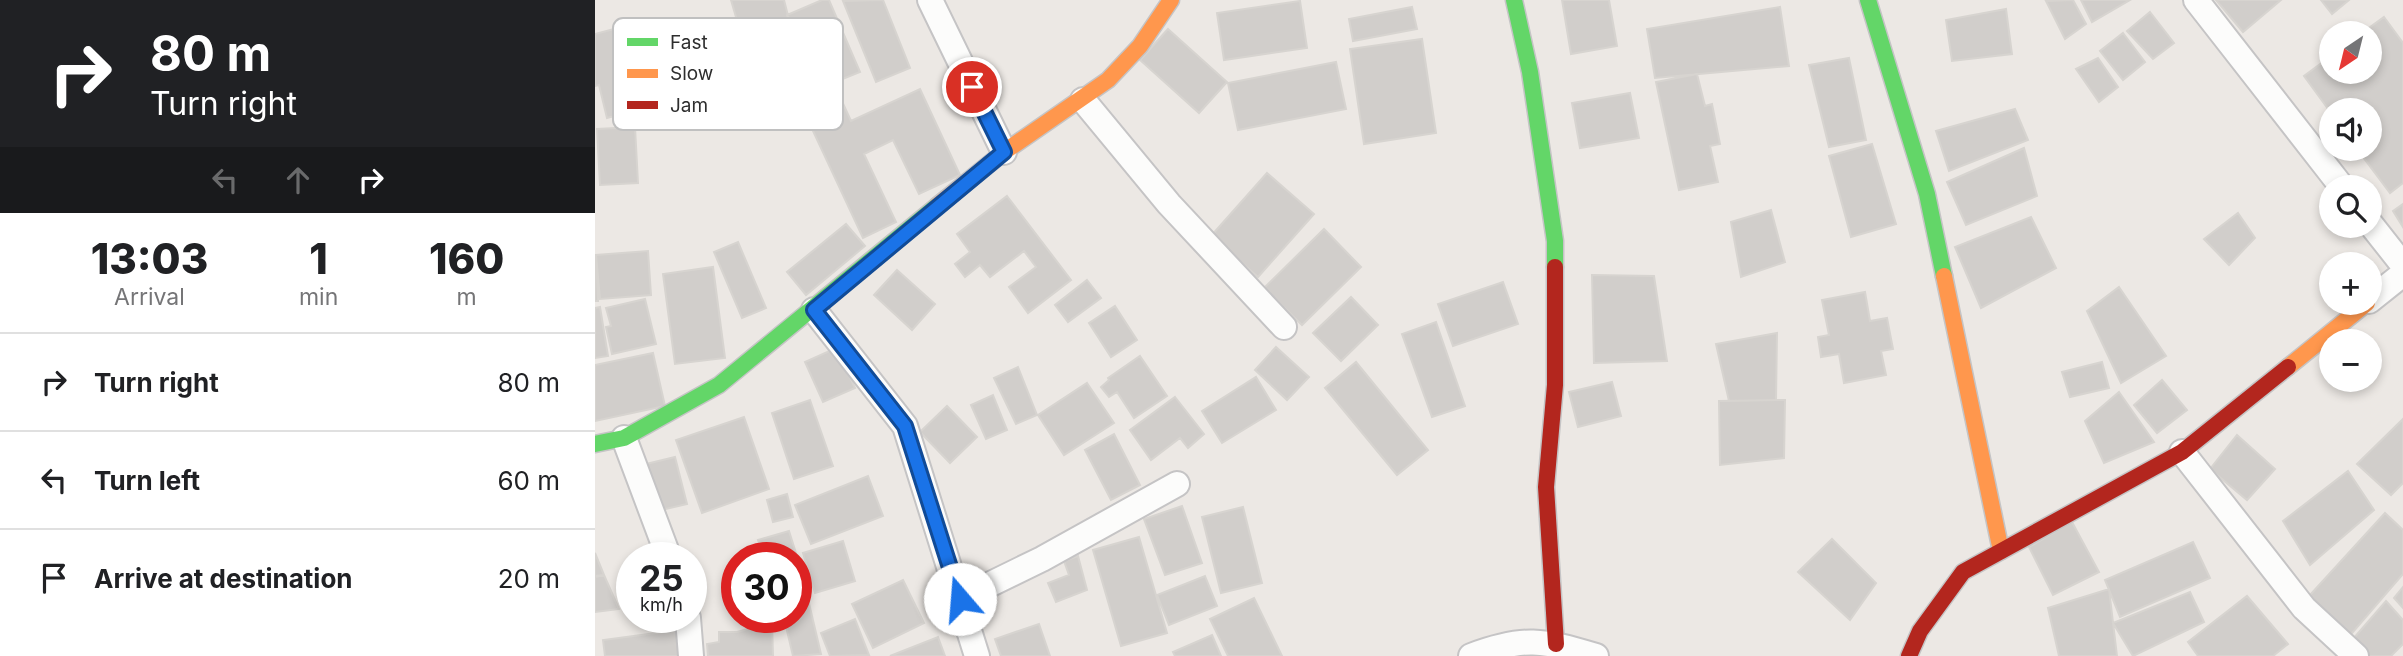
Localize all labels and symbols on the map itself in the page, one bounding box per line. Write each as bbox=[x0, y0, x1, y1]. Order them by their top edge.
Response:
legend bbox=[613, 18, 843, 130]
north arrow bbox=[2319, 21, 2382, 84]
text: Fast bbox=[670, 31, 708, 54]
pin bbox=[942, 57, 1002, 117]
text: Slow bbox=[670, 62, 713, 85]
text: Jam bbox=[670, 94, 708, 117]
speed limit sign: 30 bbox=[721, 542, 812, 633]
position arrow bbox=[923, 562, 997, 636]

